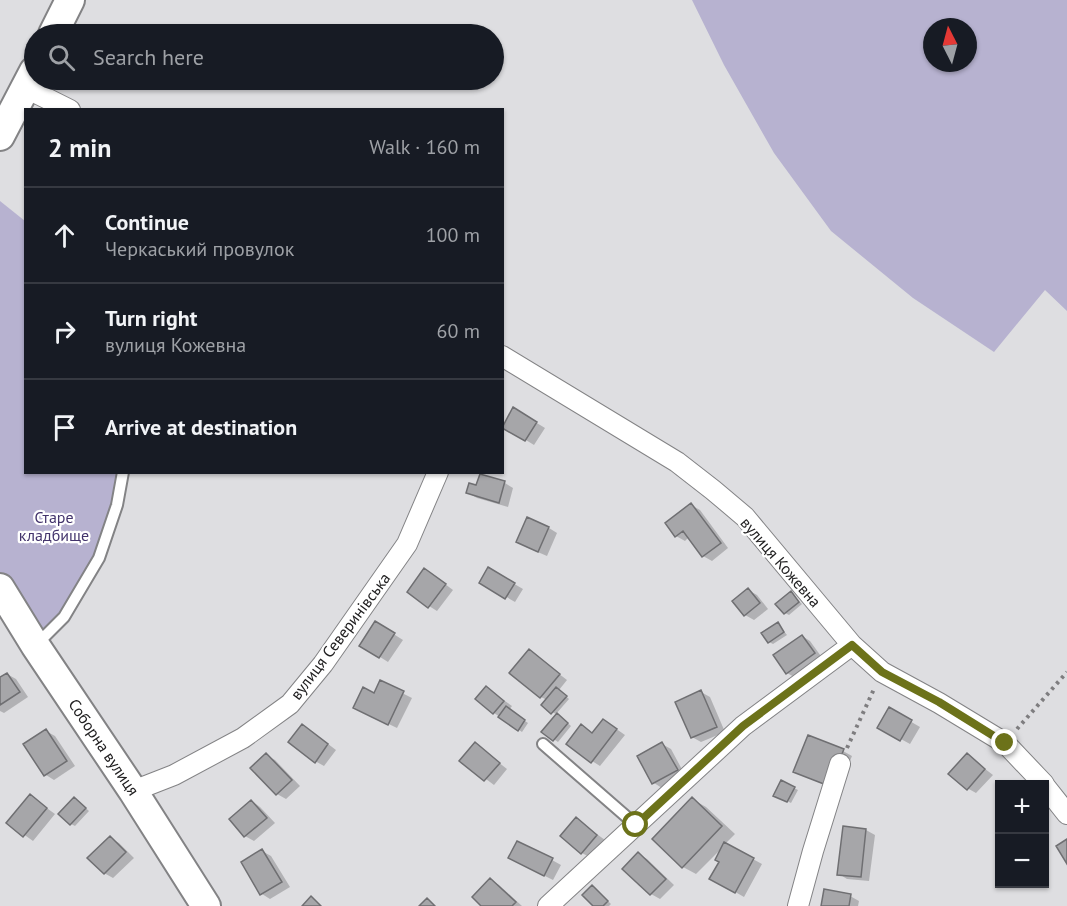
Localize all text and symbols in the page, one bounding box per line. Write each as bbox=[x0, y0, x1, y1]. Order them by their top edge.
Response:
north arrow bbox=[923, 18, 977, 72]
search box bbox=[24, 24, 504, 90]
icon: search bbox=[45, 41, 78, 74]
text: Search here bbox=[93, 43, 204, 71]
text: 2 min bbox=[48, 131, 111, 164]
text: Walk · 160 m bbox=[369, 134, 480, 160]
text: Continue bbox=[105, 208, 189, 236]
icon: ahead bbox=[48, 219, 81, 252]
text: 100 m bbox=[426, 222, 480, 248]
text: Черкаський провулок bbox=[105, 236, 294, 262]
text: Turn right bbox=[105, 304, 197, 332]
icon: right bbox=[48, 315, 81, 348]
text: 60 m bbox=[437, 318, 480, 344]
text: вулиця Кожевна bbox=[105, 332, 246, 358]
icon: arrive bbox=[48, 411, 81, 444]
text: Arrive at destination bbox=[105, 413, 297, 441]
park label: Старе кладбище bbox=[19, 507, 89, 545]
street label: вулиця Кожевна bbox=[736, 513, 826, 611]
street label: вулиця Северинівська bbox=[286, 568, 394, 704]
street label: Соборна вулиця bbox=[64, 695, 144, 799]
route end bbox=[991, 729, 1017, 755]
map controls bbox=[995, 780, 1049, 888]
button: + bbox=[995, 780, 1049, 834]
route start bbox=[622, 811, 648, 837]
button: − bbox=[995, 834, 1049, 888]

